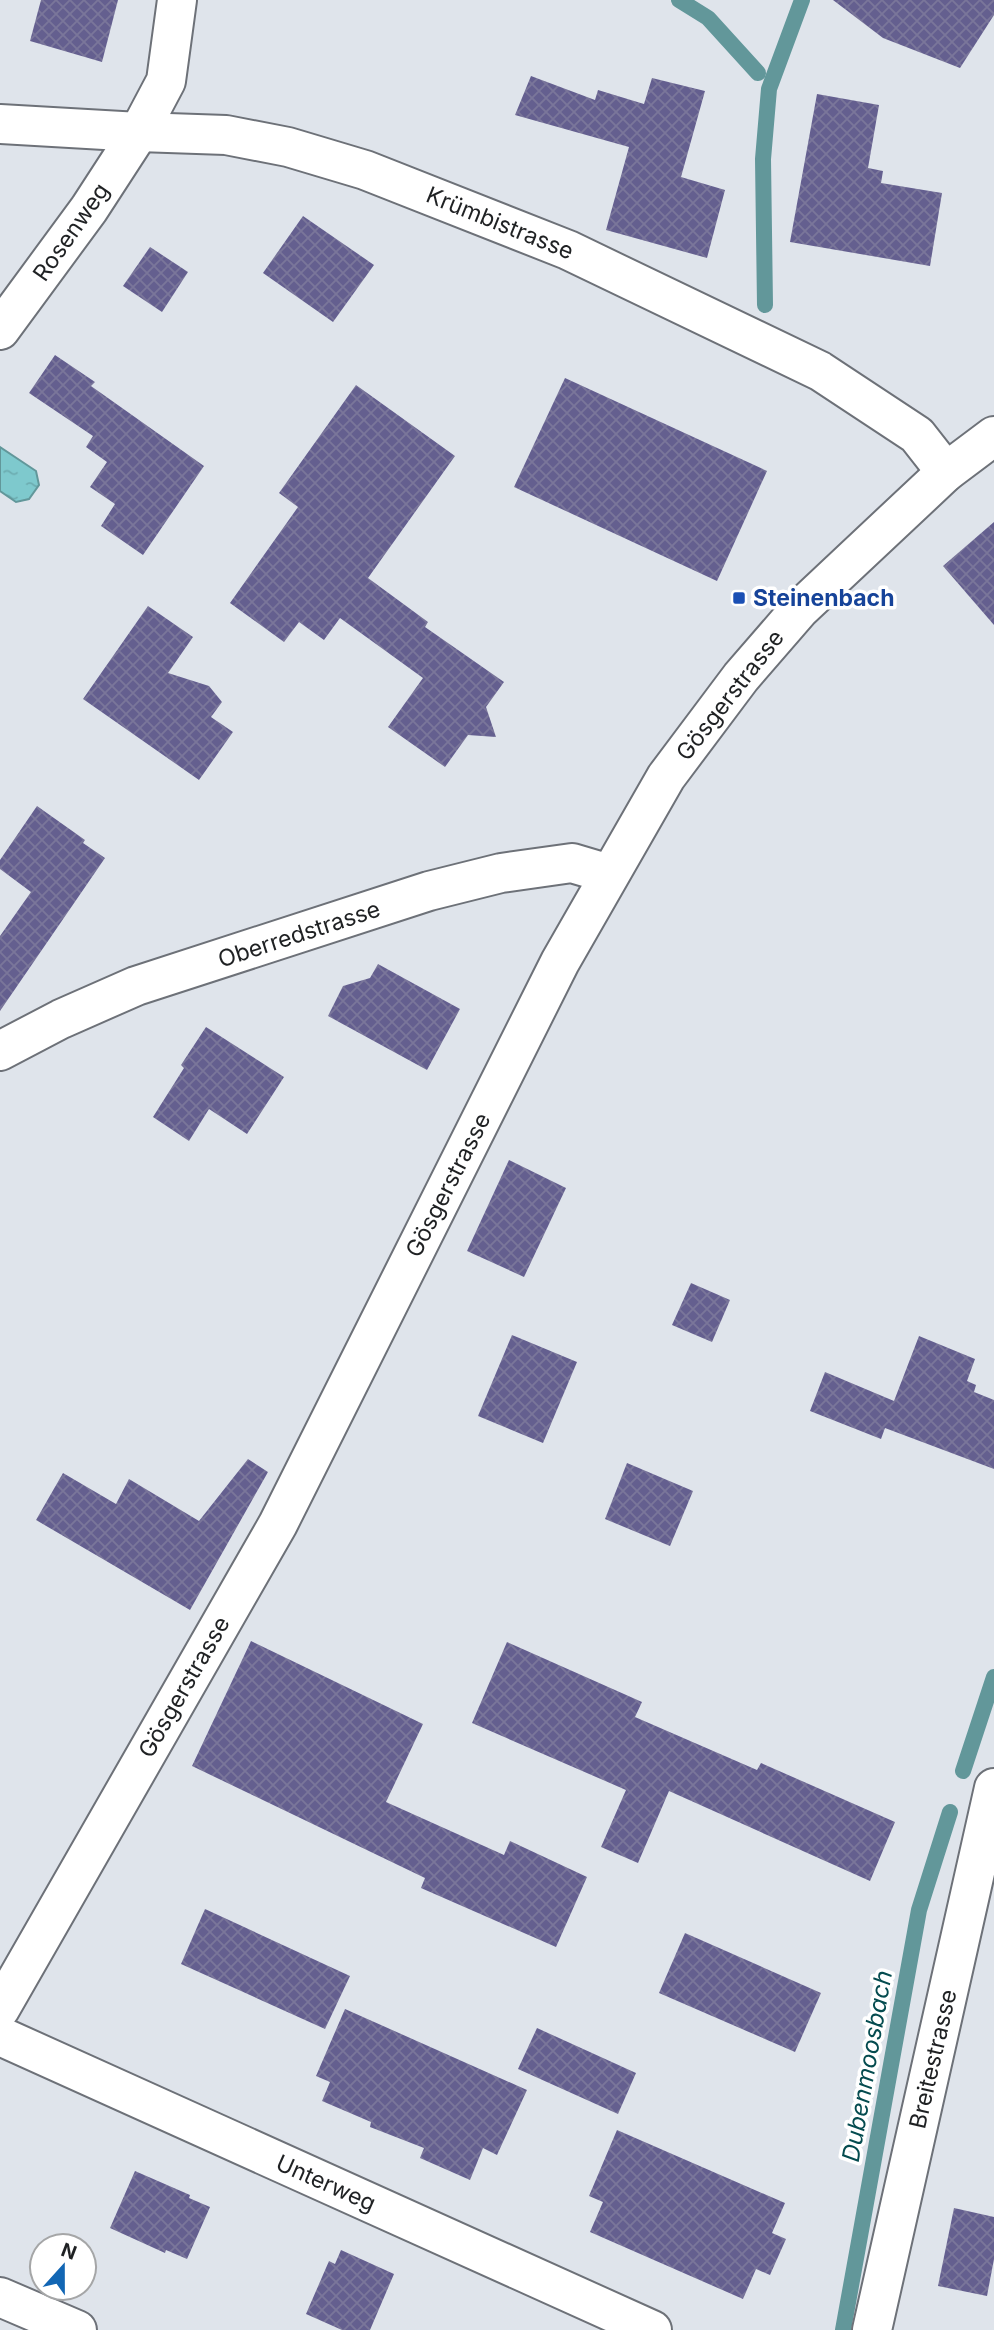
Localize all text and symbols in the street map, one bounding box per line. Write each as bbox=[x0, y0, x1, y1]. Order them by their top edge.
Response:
street label: Rosenweg bbox=[27, 178, 115, 286]
street label: Krümbistrasse bbox=[422, 181, 578, 265]
place label: Steinenbach bbox=[753, 584, 894, 612]
marker: Steinenbach bbox=[731, 590, 747, 606]
street label: Gösgerstrasse bbox=[670, 624, 790, 766]
street label: Oberredstrasse bbox=[214, 895, 384, 973]
street label: Gösgerstrasse bbox=[400, 1108, 496, 1262]
street label: Gösgerstrasse bbox=[132, 1611, 236, 1763]
water label: Dubenmoosbach bbox=[836, 1968, 898, 2164]
street label: Breitestrasse bbox=[903, 1987, 963, 2131]
street label: Unterweg bbox=[272, 2149, 380, 2217]
north arrow bbox=[28, 2232, 98, 2302]
text: N bbox=[58, 2238, 80, 2265]

